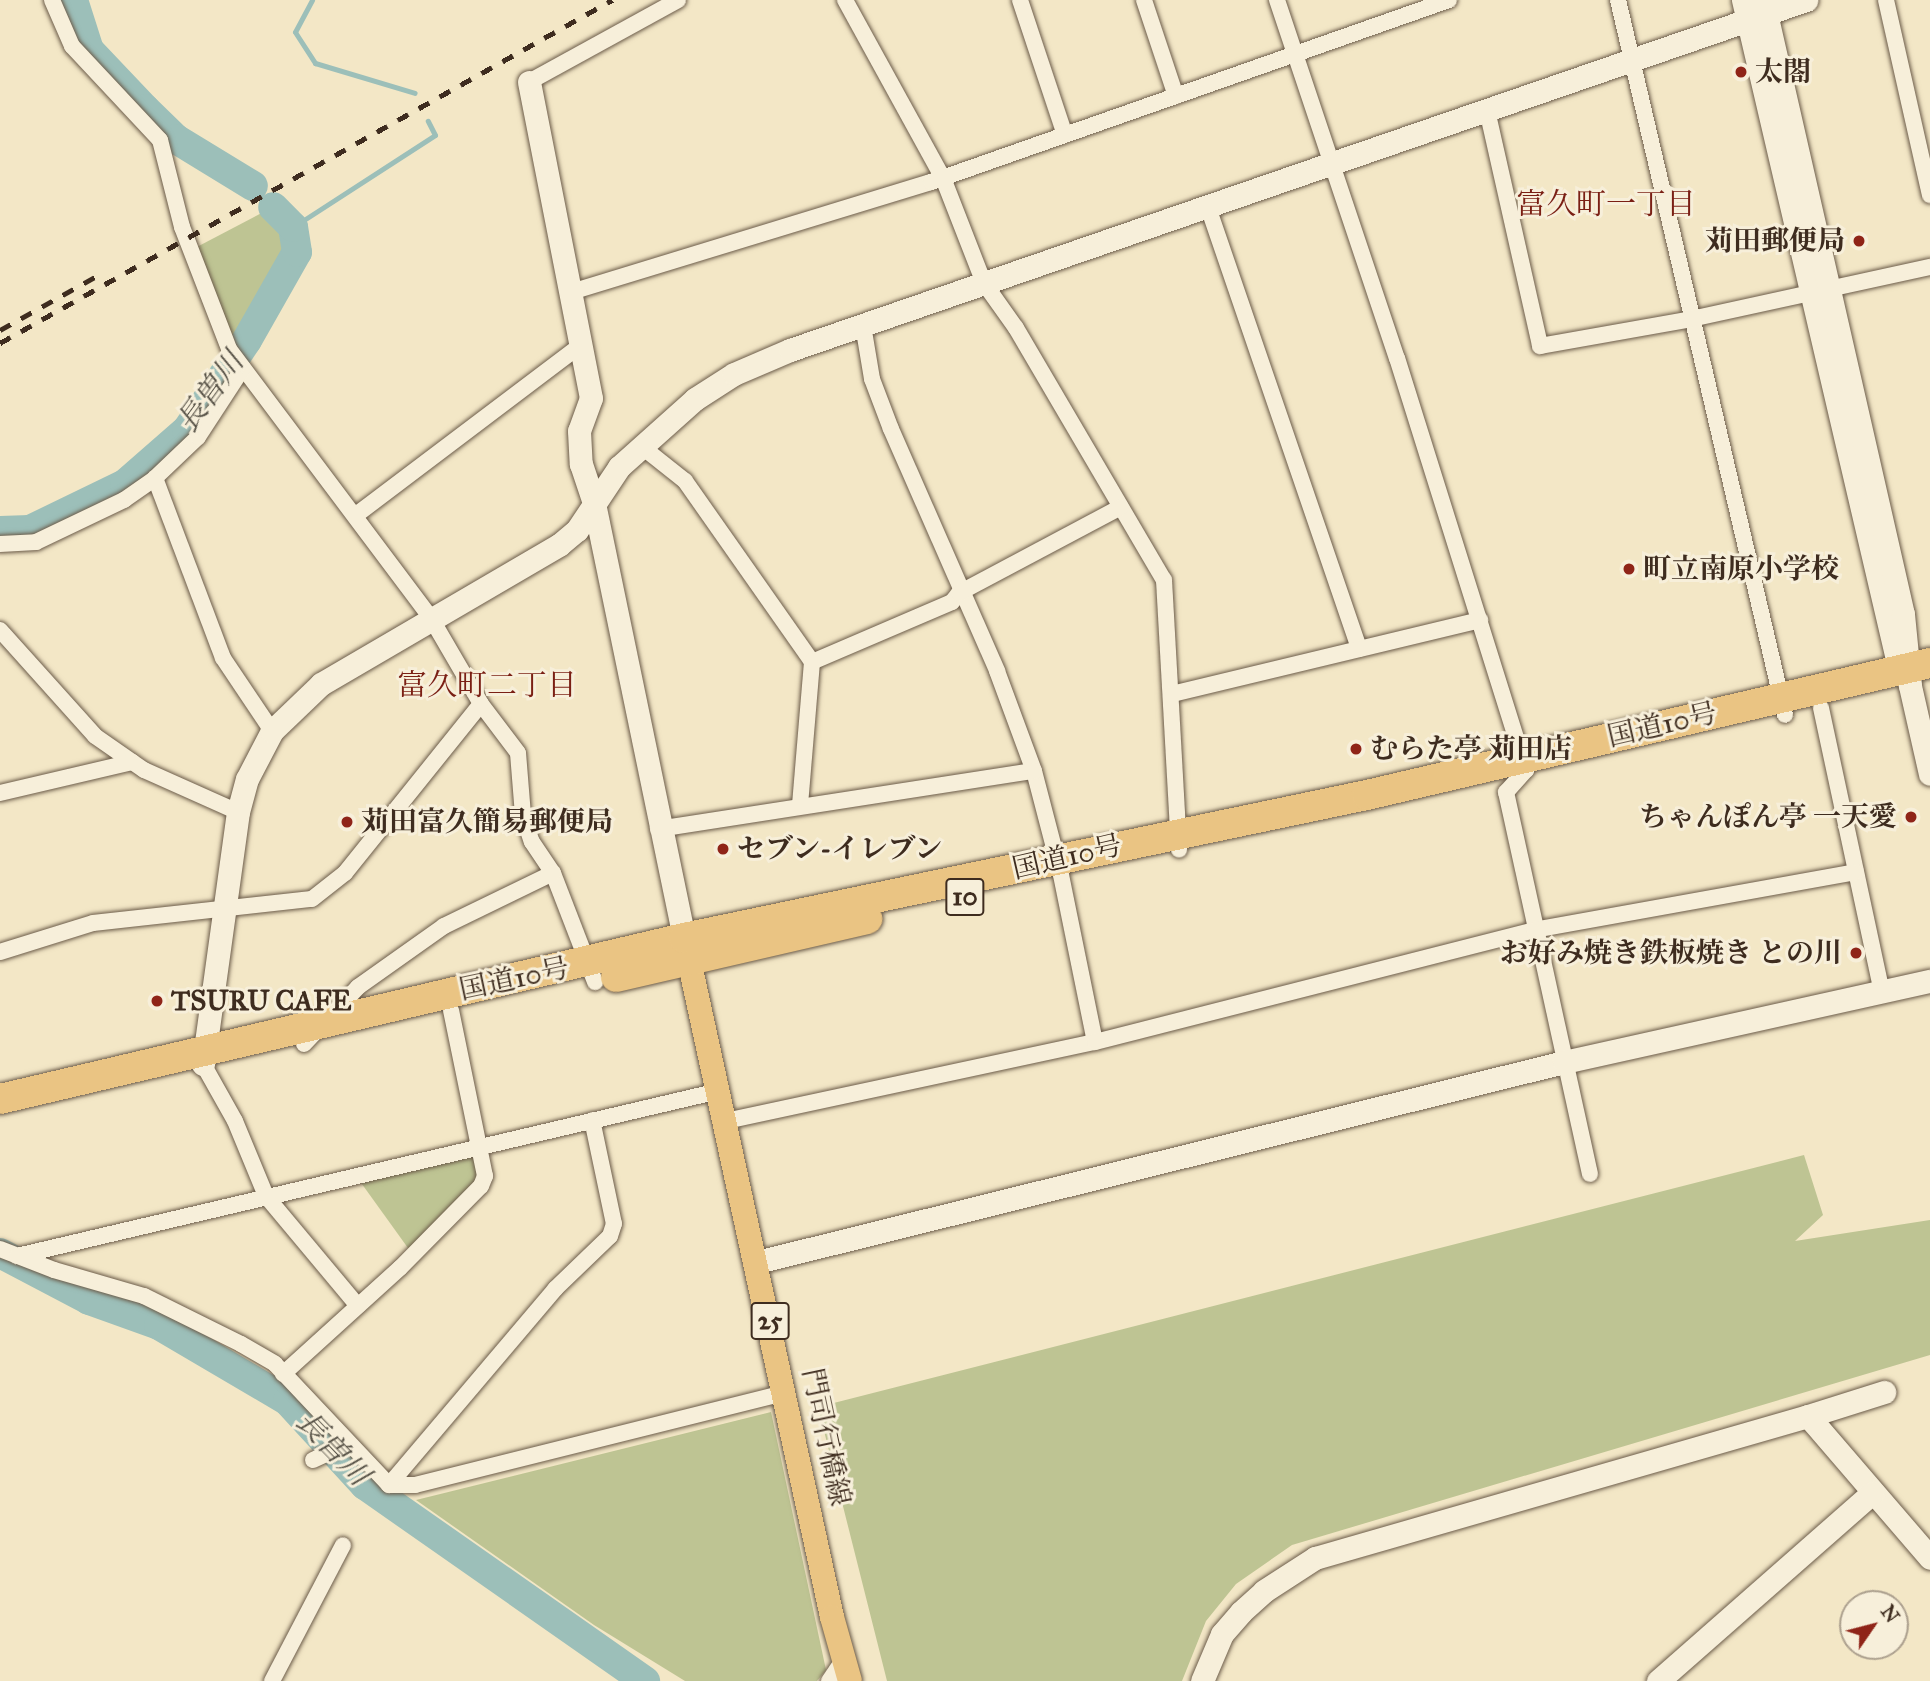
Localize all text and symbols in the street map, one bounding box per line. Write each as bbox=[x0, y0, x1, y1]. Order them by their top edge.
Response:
place label: 太閤 bbox=[1755, 55, 1811, 89]
marker: 太閤 bbox=[1733, 64, 1749, 80]
district label: 富久町一丁目 bbox=[1516, 186, 1696, 222]
place label: 苅田郵便局 bbox=[1705, 224, 1845, 258]
marker: 苅田郵便局 bbox=[1851, 233, 1867, 249]
water label: 長曽川 bbox=[169, 345, 251, 439]
place label: 町立南原小学校 bbox=[1643, 552, 1839, 586]
marker: 町立南原小学校 bbox=[1621, 561, 1637, 577]
district label: 富久町二丁目 bbox=[397, 667, 577, 703]
street label: 国道10号 bbox=[1604, 696, 1720, 754]
place label: むらた亭 苅田店 bbox=[1370, 732, 1572, 766]
marker: むらた亭 苅田店 bbox=[1348, 741, 1364, 757]
place label: ちゃんぽん亭 一天愛 bbox=[1639, 800, 1897, 834]
place label: 苅田富久簡易郵便局 bbox=[361, 805, 613, 839]
marker: ちゃんぽん亭 一天愛 bbox=[1903, 809, 1919, 825]
marker: 苅田富久簡易郵便局 bbox=[339, 814, 355, 830]
street label: 国道10号 bbox=[1009, 828, 1125, 886]
place label: セブン-イレブン bbox=[737, 832, 944, 866]
marker: セブン-イレブン bbox=[715, 841, 731, 857]
road number: 10 bbox=[944, 874, 986, 920]
place label: お好み焼き鉄板焼き との川 bbox=[1500, 936, 1842, 970]
marker: お好み焼き鉄板焼き との川 bbox=[1848, 945, 1864, 961]
street label: 国道10号 bbox=[456, 951, 572, 1007]
place label: TSURU CAFE bbox=[171, 984, 352, 1018]
marker: TSURU CAFE bbox=[149, 993, 165, 1009]
road number: 25 bbox=[749, 1298, 791, 1344]
street label: 門司行橋線 bbox=[795, 1365, 857, 1509]
water label: 長曽川 bbox=[289, 1403, 377, 1493]
north arrow bbox=[1839, 1590, 1909, 1660]
text: N bbox=[1876, 1601, 1904, 1627]

